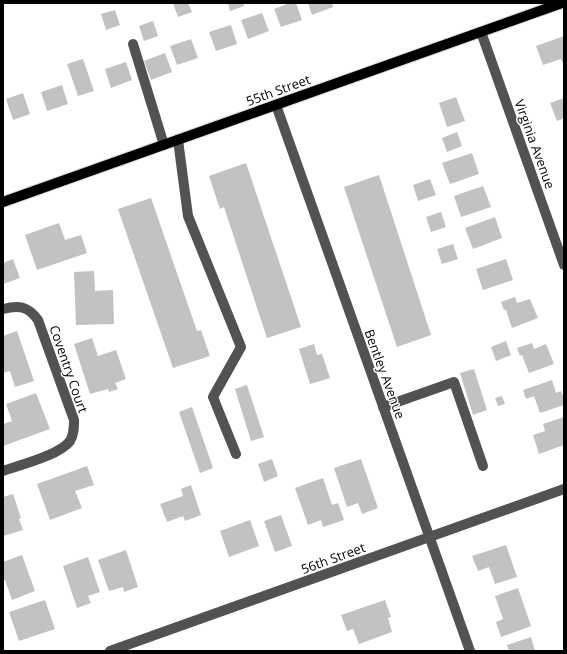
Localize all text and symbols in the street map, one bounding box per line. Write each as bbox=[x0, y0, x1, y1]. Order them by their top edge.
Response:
street label: 55th Street bbox=[243, 70, 313, 110]
street label: Virginia Avenue bbox=[510, 97, 560, 191]
street label: Coventry Court bbox=[46, 323, 93, 416]
street label: Bentley Avenue bbox=[360, 327, 410, 421]
street label: 56th Street bbox=[298, 538, 368, 578]

